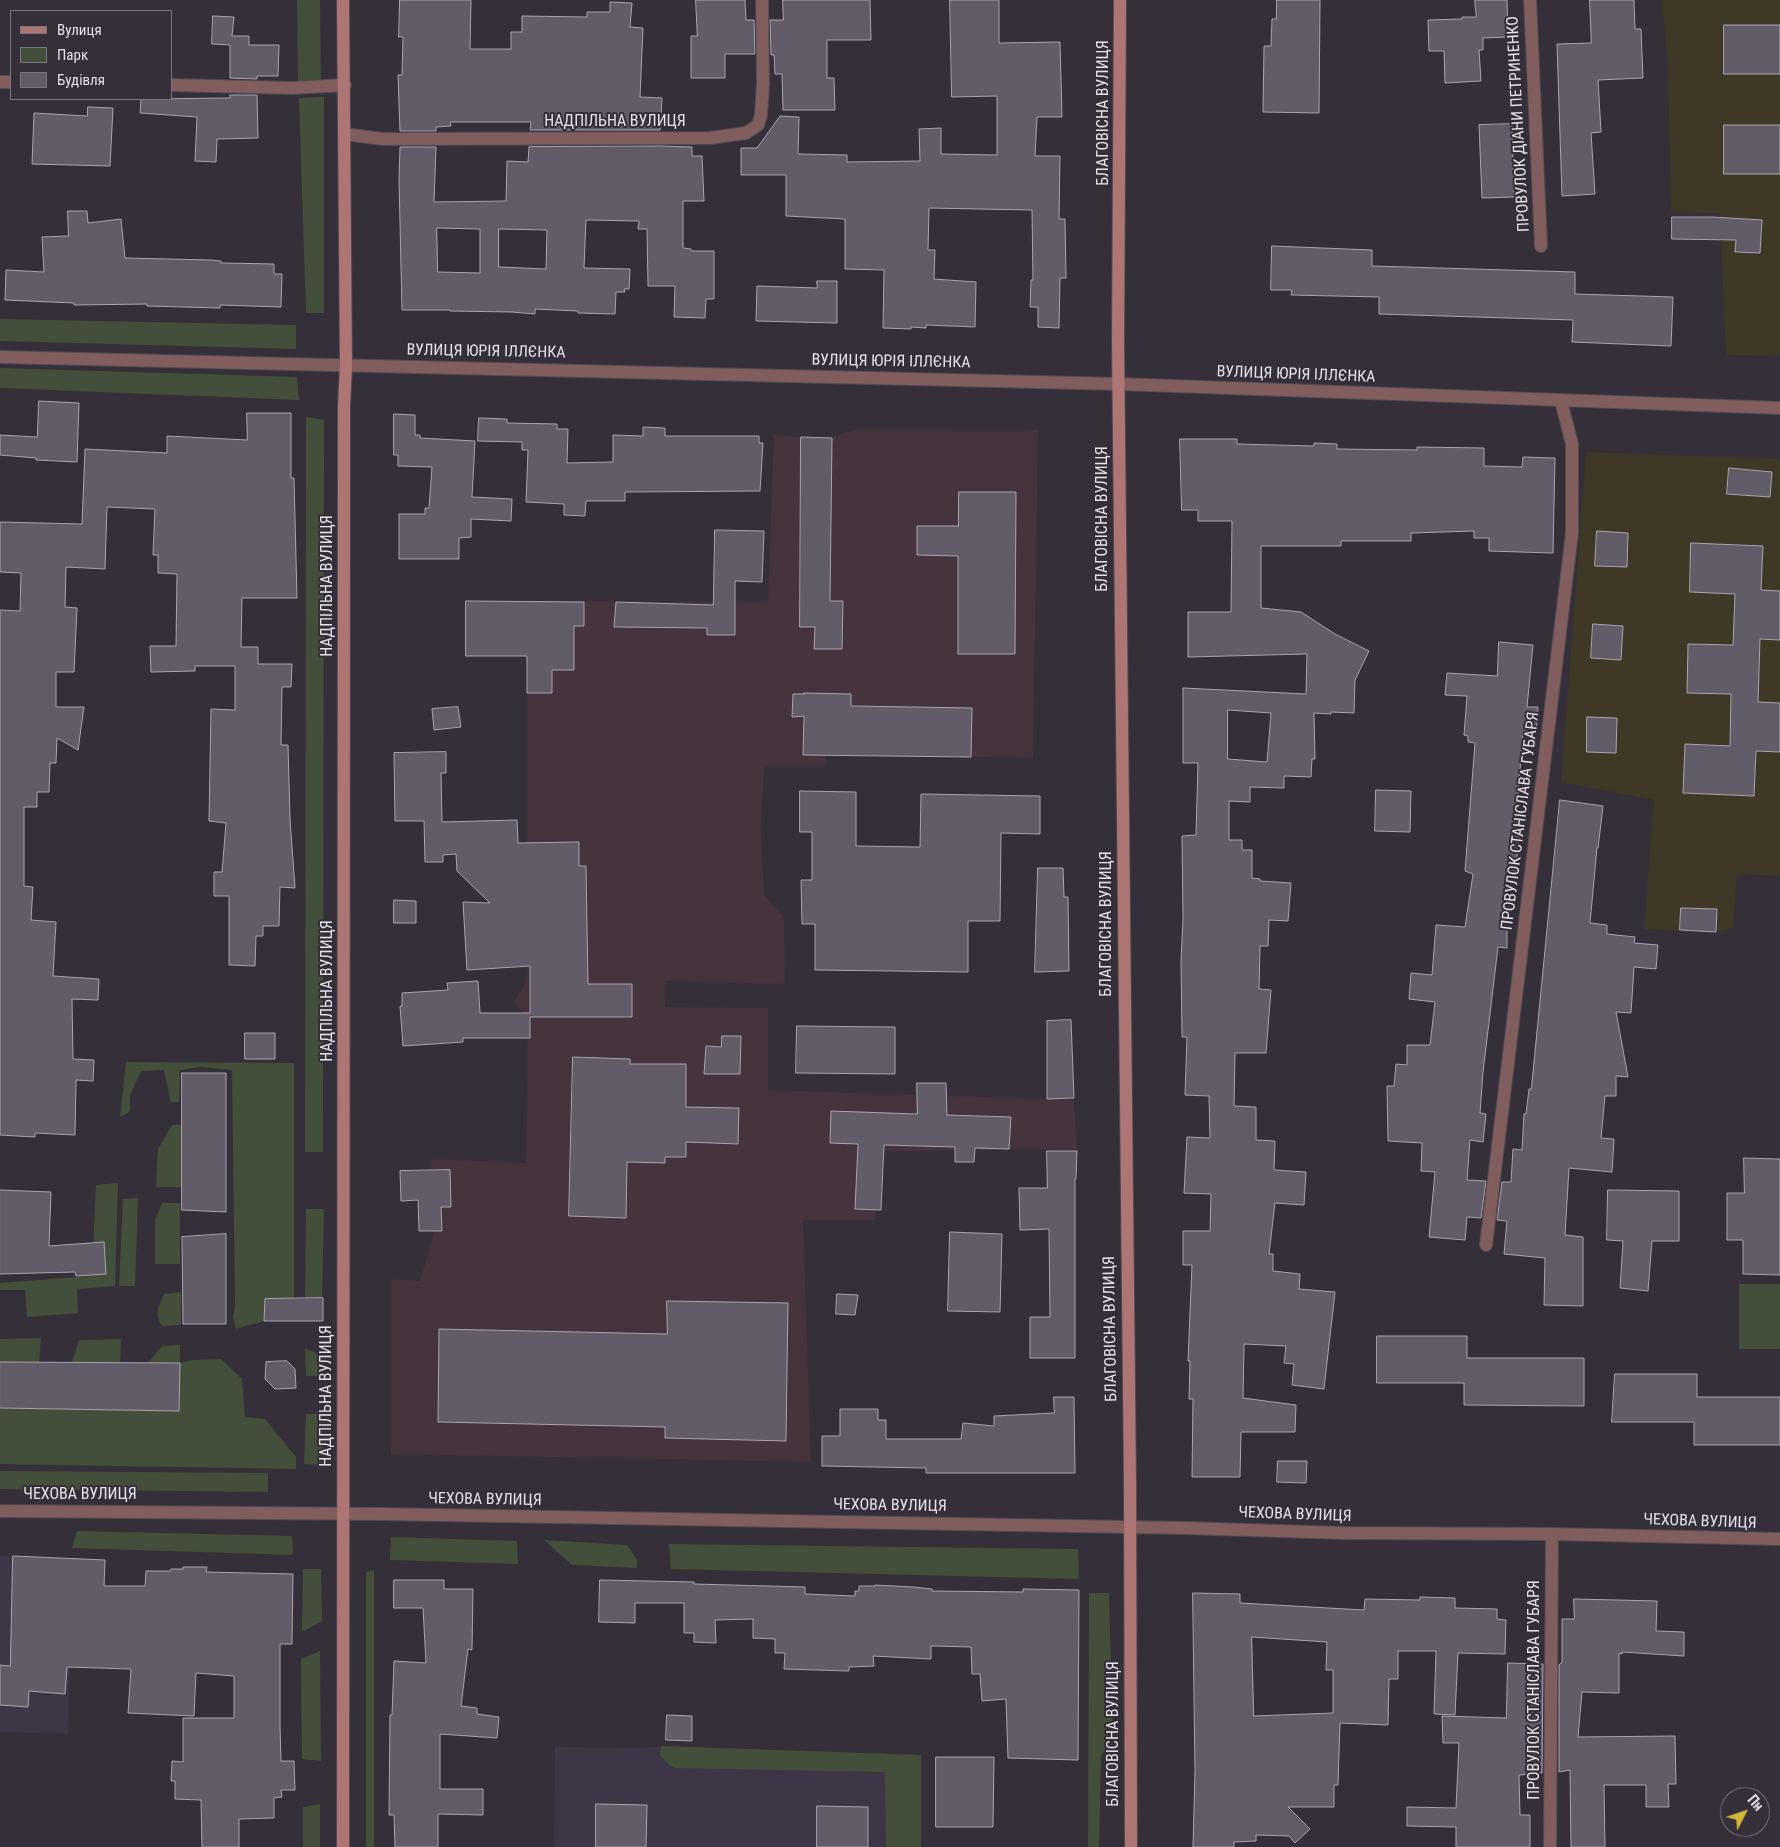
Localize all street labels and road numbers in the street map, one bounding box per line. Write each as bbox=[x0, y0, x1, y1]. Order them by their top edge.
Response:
street label: ПРОВУЛОК ДІАНИ ПЕТРИНЕНКО bbox=[1504, 16, 1534, 232]
street label: БЛАГОВІСНА ВУЛИЦЯ bbox=[1094, 40, 1114, 186]
street label: НАДПІЛЬНА ВУЛИЦЯ bbox=[544, 112, 686, 132]
street label: ВУЛИЦЯ ЮРІЯ ІЛЛЄНКА bbox=[406, 341, 566, 363]
street label: ВУЛИЦЯ ЮРІЯ ІЛЛЄНКА bbox=[811, 351, 971, 373]
street label: ВУЛИЦЯ ЮРІЯ ІЛЛЄНКА bbox=[1216, 363, 1376, 387]
street label: БЛАГОВІСНА ВУЛИЦЯ bbox=[1093, 446, 1113, 592]
street label: НАДПІЛЬНА ВУЛИЦЯ bbox=[318, 515, 338, 657]
street label: ПРОВУЛОК СТАНІСЛАВА ГУБАРЯ bbox=[1498, 711, 1544, 931]
street label: БЛАГОВІСНА ВУЛИЦЯ bbox=[1097, 851, 1117, 997]
street label: НАДПІЛЬНА ВУЛИЦЯ bbox=[318, 920, 338, 1062]
street label: БЛАГОВІСНА ВУЛИЦЯ bbox=[1100, 1256, 1122, 1402]
street label: НАДПІЛЬНА ВУЛИЦЯ bbox=[317, 1325, 337, 1467]
street label: ЧЕХОВА ВУЛИЦЯ bbox=[23, 1485, 137, 1505]
street label: ЧЕХОВА ВУЛИЦЯ bbox=[428, 1489, 542, 1511]
street label: ЧЕХОВА ВУЛИЦЯ bbox=[833, 1495, 947, 1517]
street label: ЧЕХОВА ВУЛИЦЯ bbox=[1238, 1503, 1352, 1527]
street label: ЧЕХОВА ВУЛИЦЯ bbox=[1643, 1510, 1757, 1534]
street label: ПРОВУЛОК СТАНІСЛАВА ГУБАРЯ bbox=[1525, 1580, 1545, 1800]
street label: БЛАГОВІСНА ВУЛИЦЯ bbox=[1104, 1661, 1124, 1807]

